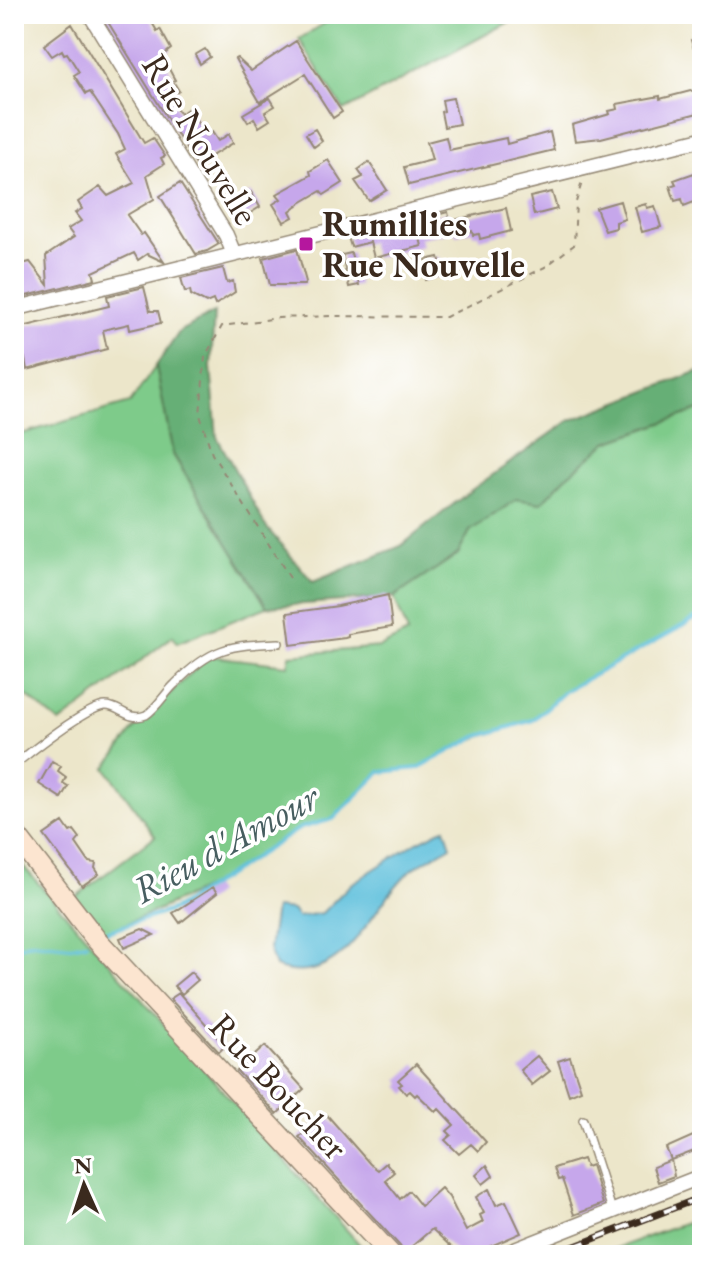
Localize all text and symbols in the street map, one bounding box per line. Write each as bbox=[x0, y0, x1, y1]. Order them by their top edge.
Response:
street label: Rue Nouvelle bbox=[132, 45, 270, 233]
place label: Rumillies Rue Nouvelle bbox=[322, 200, 525, 288]
marker: Rumillies Rue Nouvelle bbox=[297, 235, 315, 253]
water label: Rieu d'Amour bbox=[123, 771, 328, 914]
street label: Rue Boucher bbox=[199, 1003, 359, 1169]
north arrow bbox=[44, 1145, 124, 1225]
text: N bbox=[73, 1151, 93, 1180]

